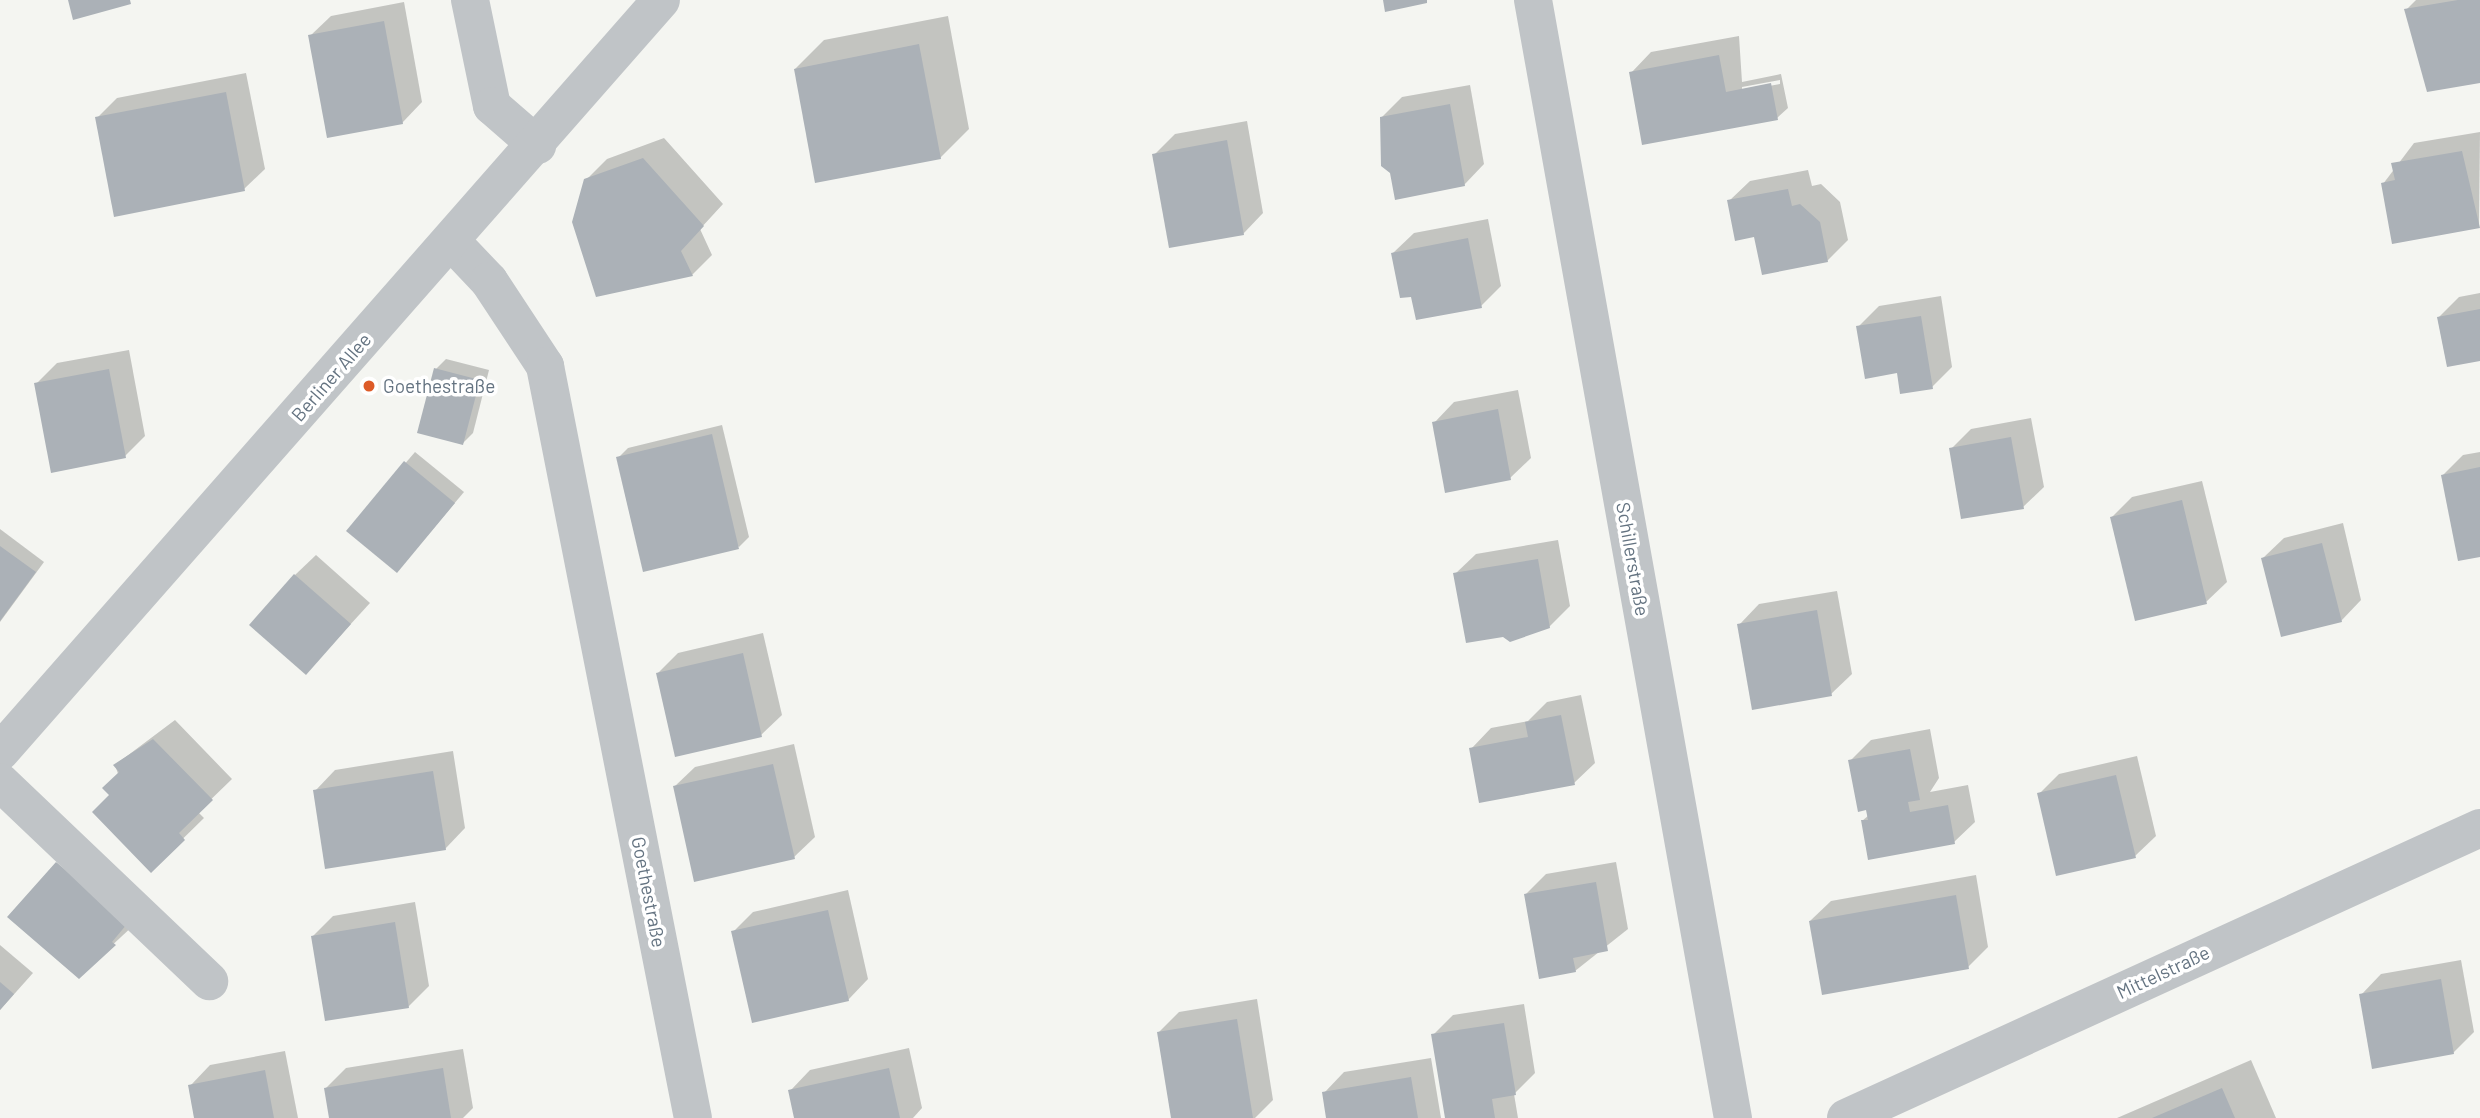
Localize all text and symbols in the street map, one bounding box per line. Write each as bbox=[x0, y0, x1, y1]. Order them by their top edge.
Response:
street label: Berliner Allee bbox=[286, 328, 376, 426]
place label: Goethestraße bbox=[383, 375, 495, 397]
marker: Goethestraße bbox=[361, 378, 377, 394]
street label: Schillerstraße bbox=[1612, 500, 1654, 618]
street label: Goethestraße bbox=[627, 835, 671, 949]
street label: Mittelstraße bbox=[2113, 941, 2213, 1003]

